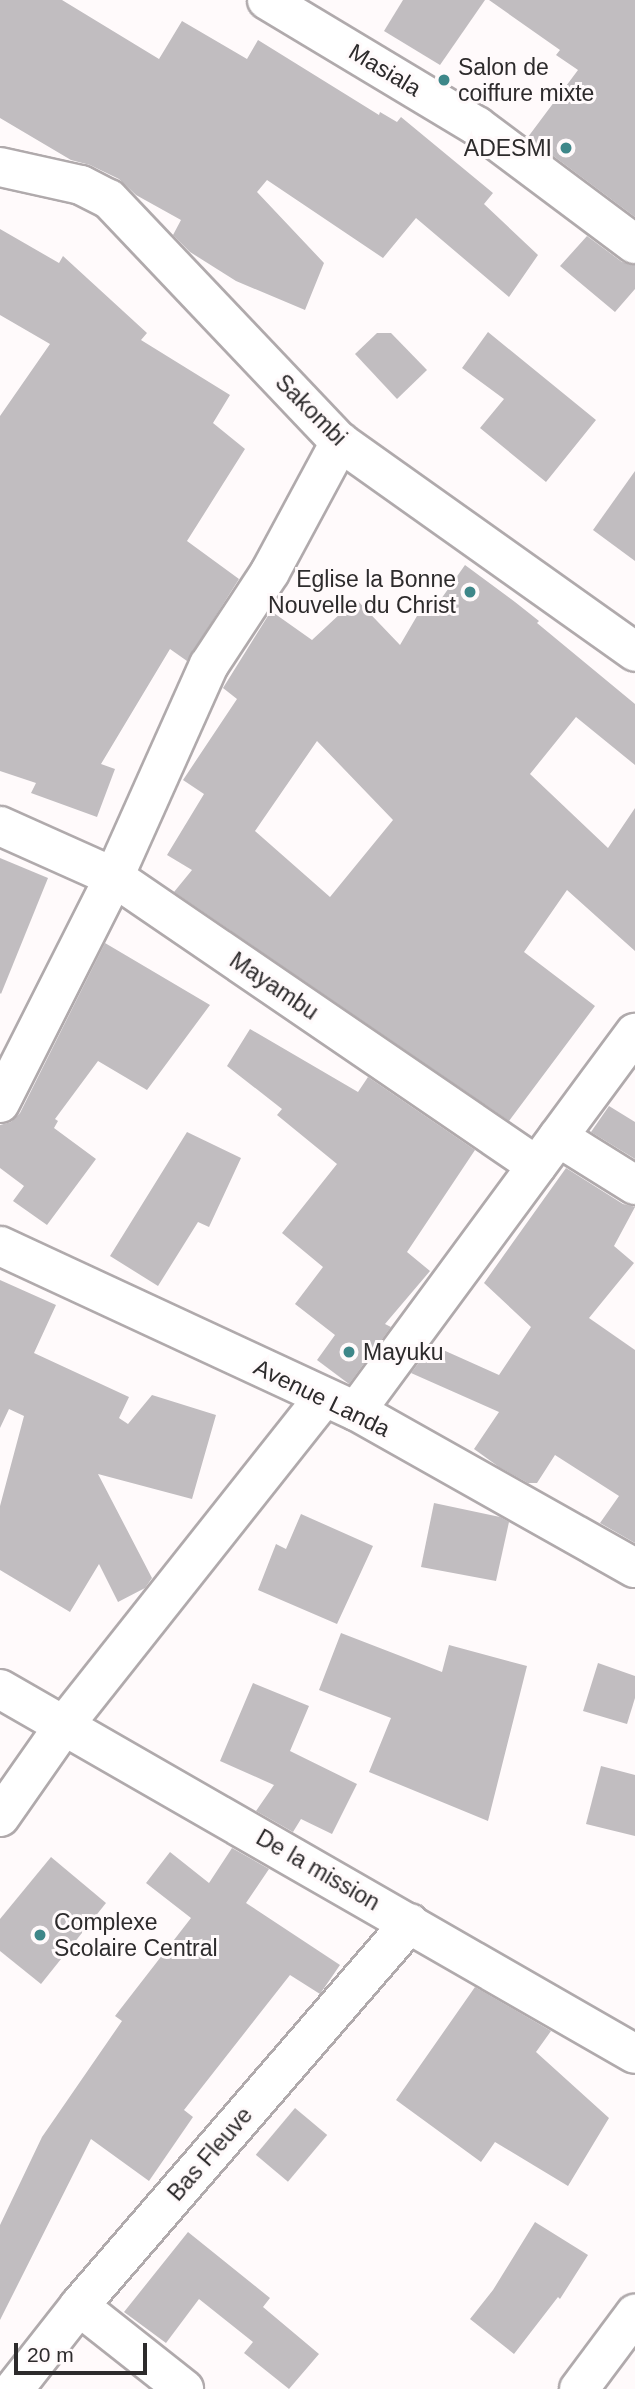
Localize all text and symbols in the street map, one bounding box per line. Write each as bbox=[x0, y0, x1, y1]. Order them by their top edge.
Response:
street label: Masiala bbox=[344, 38, 426, 102]
place label: Salon de coiffure mixte bbox=[458, 53, 594, 107]
marker: Salon de coiffure mixte bbox=[436, 72, 452, 88]
place label: ADESMI bbox=[464, 134, 552, 162]
marker: ADESMI bbox=[558, 140, 574, 156]
street label: Sakombi bbox=[270, 369, 352, 451]
place label: Eglise la Bonne Nouvelle du Christ bbox=[268, 565, 456, 619]
marker: Eglise la Bonne Nouvelle du Christ bbox=[462, 584, 478, 600]
street label: Mayambu bbox=[224, 946, 324, 1026]
place label: Mayuku bbox=[363, 1338, 444, 1366]
marker: Mayuku bbox=[341, 1344, 357, 1360]
street label: Avenue Landa bbox=[249, 1353, 395, 1443]
street label: De la mission bbox=[251, 1824, 385, 1916]
place label: Complexe Scolaire Central bbox=[54, 1908, 218, 1962]
marker: Complexe Scolaire Central bbox=[32, 1927, 48, 1943]
street label: Bas Fleuve bbox=[162, 2102, 258, 2206]
scale bar bbox=[18, 2330, 150, 2374]
text: 20 m bbox=[27, 2343, 74, 2366]

